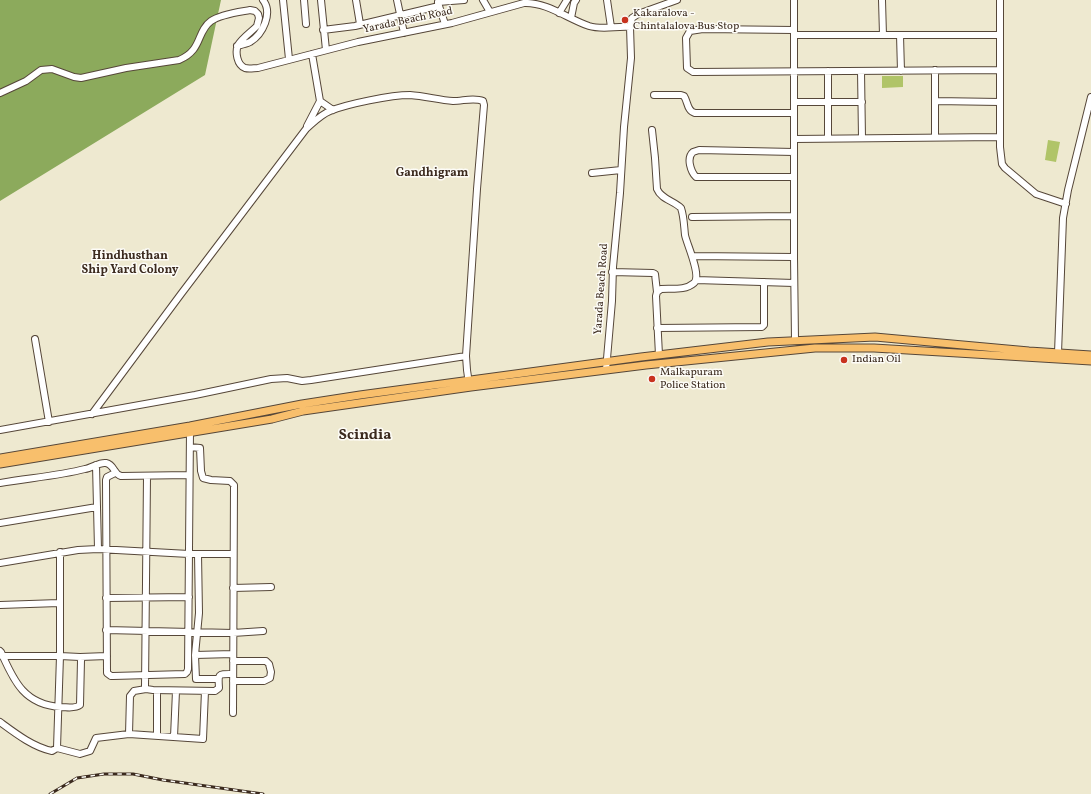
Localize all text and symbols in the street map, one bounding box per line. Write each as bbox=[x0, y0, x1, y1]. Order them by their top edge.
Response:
street label: Yarada Beach Road bbox=[362, 5, 454, 37]
place label: Kakaralova - Chintalalova Bus Stop bbox=[633, 7, 739, 33]
marker: Kakaralova - Chintalalova Bus Stop bbox=[620, 15, 630, 25]
district label: Gandhigram bbox=[396, 167, 468, 181]
street label: Yarada Beach Road bbox=[592, 243, 612, 335]
district label: Hindhusthan Ship Yard Colony bbox=[82, 250, 178, 278]
place label: Indian Oil bbox=[852, 353, 901, 367]
marker: Indian Oil bbox=[839, 355, 849, 365]
place label: Malkapuram Police Station bbox=[660, 366, 726, 392]
marker: Malkapuram Police Station bbox=[647, 374, 657, 384]
district label: Scindia bbox=[339, 427, 391, 445]

